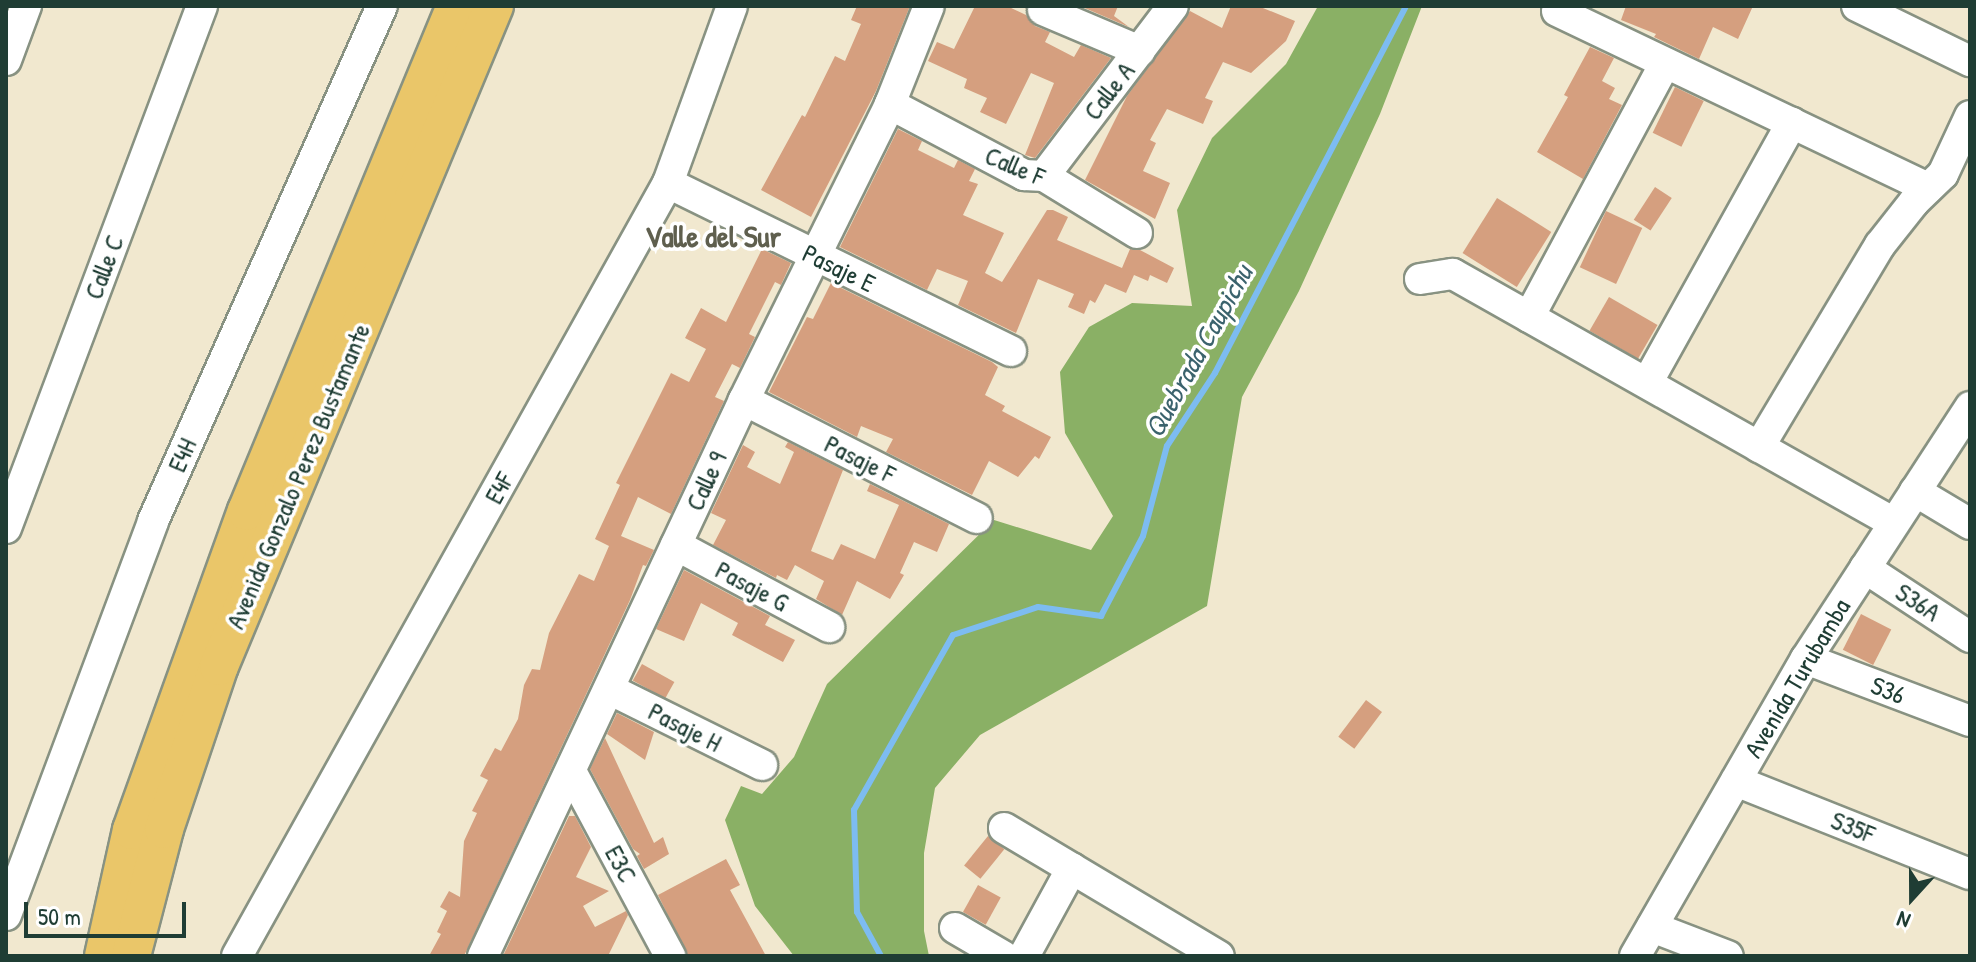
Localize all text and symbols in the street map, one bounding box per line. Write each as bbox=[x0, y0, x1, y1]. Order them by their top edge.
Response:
street label: Calle A bbox=[1077, 56, 1141, 126]
street label: Calle F bbox=[980, 140, 1050, 192]
district label: Valle del Sur bbox=[645, 218, 781, 254]
street label: Calle C bbox=[78, 230, 130, 304]
street label: Pasaje E bbox=[798, 237, 880, 299]
water label: Quebrada Caupichu bbox=[1137, 259, 1259, 443]
street label: Avenida Gonzalo Perez Bustamante bbox=[219, 319, 377, 633]
street label: Pasaje F bbox=[819, 428, 901, 490]
street label: E4H bbox=[161, 433, 203, 477]
street label: Calle 9 bbox=[679, 447, 733, 515]
street label: E4F bbox=[478, 467, 520, 509]
street label: Pasaje G bbox=[710, 554, 794, 618]
street label: S36A bbox=[1890, 576, 1946, 628]
street label: Avenida Turubamba bbox=[1737, 593, 1857, 763]
street label: S36 bbox=[1867, 669, 1909, 711]
street label: Pasaje H bbox=[643, 696, 727, 758]
street label: S35F bbox=[1827, 804, 1879, 850]
street label: E3C bbox=[598, 840, 644, 888]
north arrow bbox=[1872, 858, 1952, 938]
scale bar bbox=[28, 886, 190, 936]
text: 50 m bbox=[38, 900, 81, 932]
text: N bbox=[1893, 904, 1914, 937]

